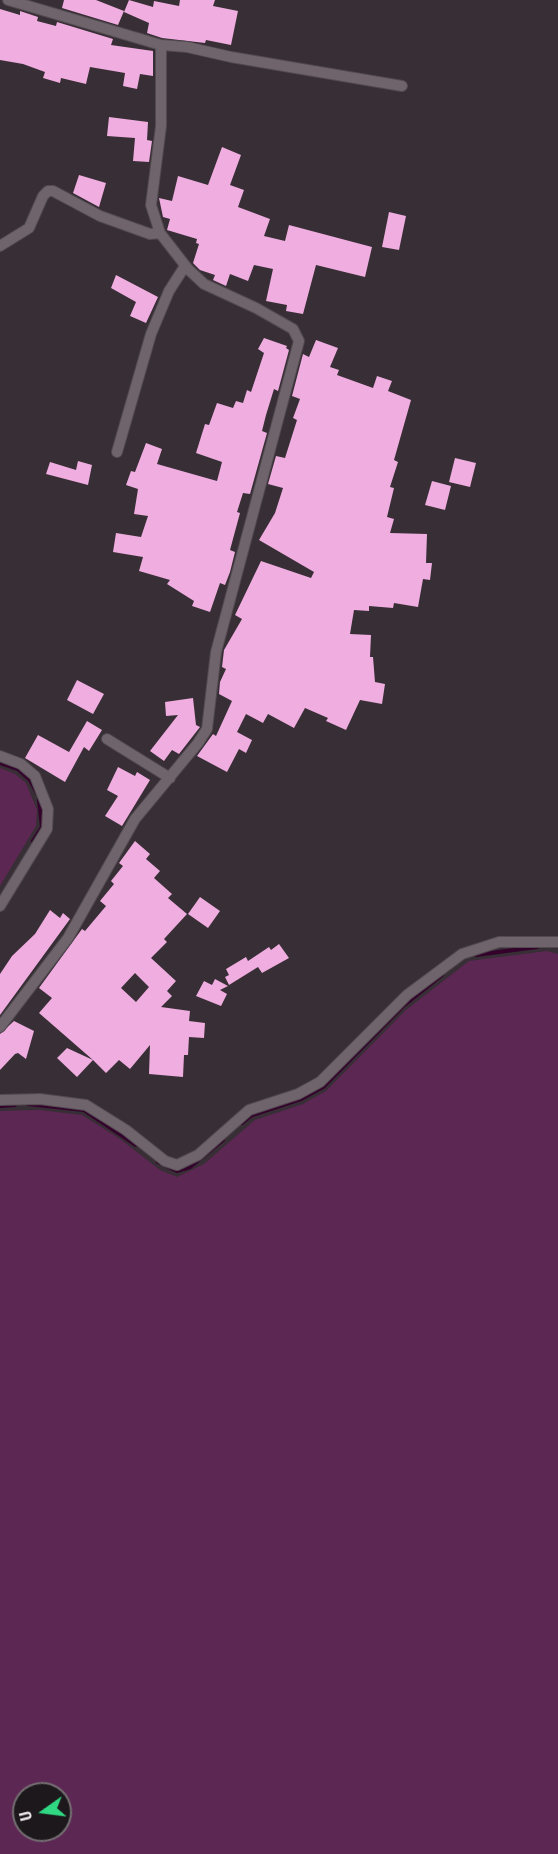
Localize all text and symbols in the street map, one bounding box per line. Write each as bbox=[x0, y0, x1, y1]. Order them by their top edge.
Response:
north arrow bbox=[12, 1782, 72, 1842]
text: U bbox=[16, 1809, 36, 1823]

